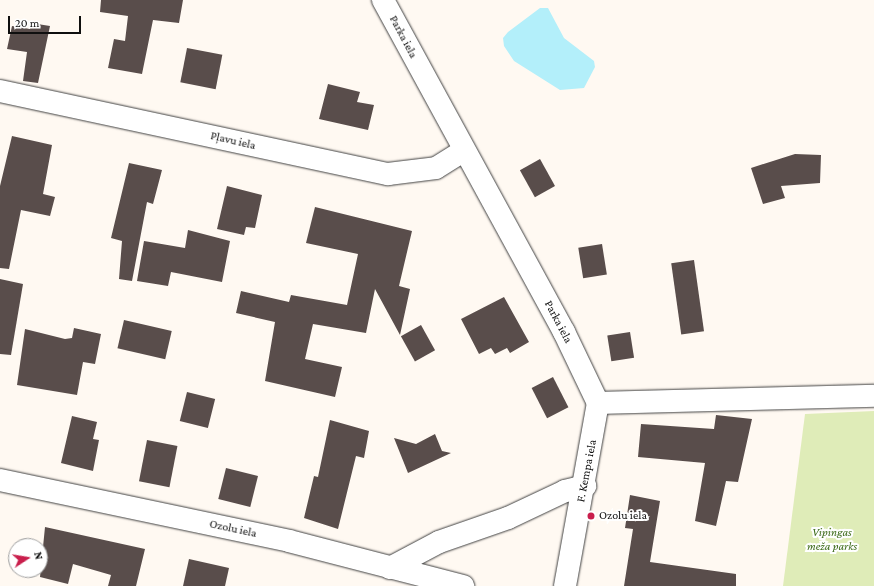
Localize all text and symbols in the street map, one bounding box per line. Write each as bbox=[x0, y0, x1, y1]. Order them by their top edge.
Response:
scale bar bbox=[10, 8, 83, 34]
street label: Parka iela bbox=[386, 13, 420, 61]
text: 20 m bbox=[15, 16, 39, 30]
street label: Pļavu iela bbox=[209, 129, 257, 153]
street label: Parka iela bbox=[541, 298, 575, 346]
street label: F. Kempa iela bbox=[574, 438, 600, 504]
place label: Ozolu iela bbox=[599, 509, 647, 523]
marker: Ozolu iela bbox=[586, 511, 596, 521]
street label: Ozolu iela bbox=[208, 517, 258, 541]
park label: Vipingas meža parks bbox=[807, 526, 857, 554]
north arrow bbox=[8, 538, 48, 578]
text: N bbox=[32, 551, 45, 561]

